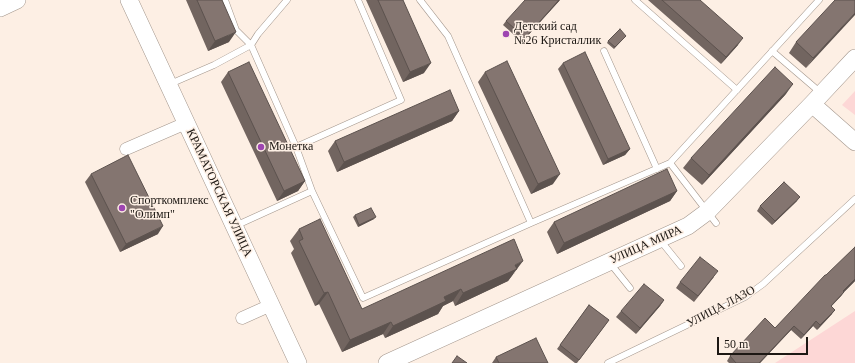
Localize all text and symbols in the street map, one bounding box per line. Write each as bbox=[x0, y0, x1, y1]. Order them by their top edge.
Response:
place label: Детский сад №26 Кристаллик bbox=[514, 20, 601, 48]
marker: Детский сад №26 Кристаллик bbox=[501, 29, 511, 39]
street label: КРАМАТОРСКАЯ УЛИЦА bbox=[183, 127, 255, 259]
place label: Монетка bbox=[269, 140, 313, 154]
marker: Монетка bbox=[256, 142, 266, 152]
place label: Спорткомплекс "Олимп" bbox=[130, 194, 209, 222]
marker: Спорткомплекс "Олимп" bbox=[117, 203, 127, 213]
street label: УЛИЦА МИРА bbox=[608, 223, 684, 267]
street label: УЛИЦА ЛАЗО bbox=[684, 283, 758, 331]
scale bar bbox=[719, 329, 810, 355]
text: 50 m bbox=[724, 337, 748, 351]

